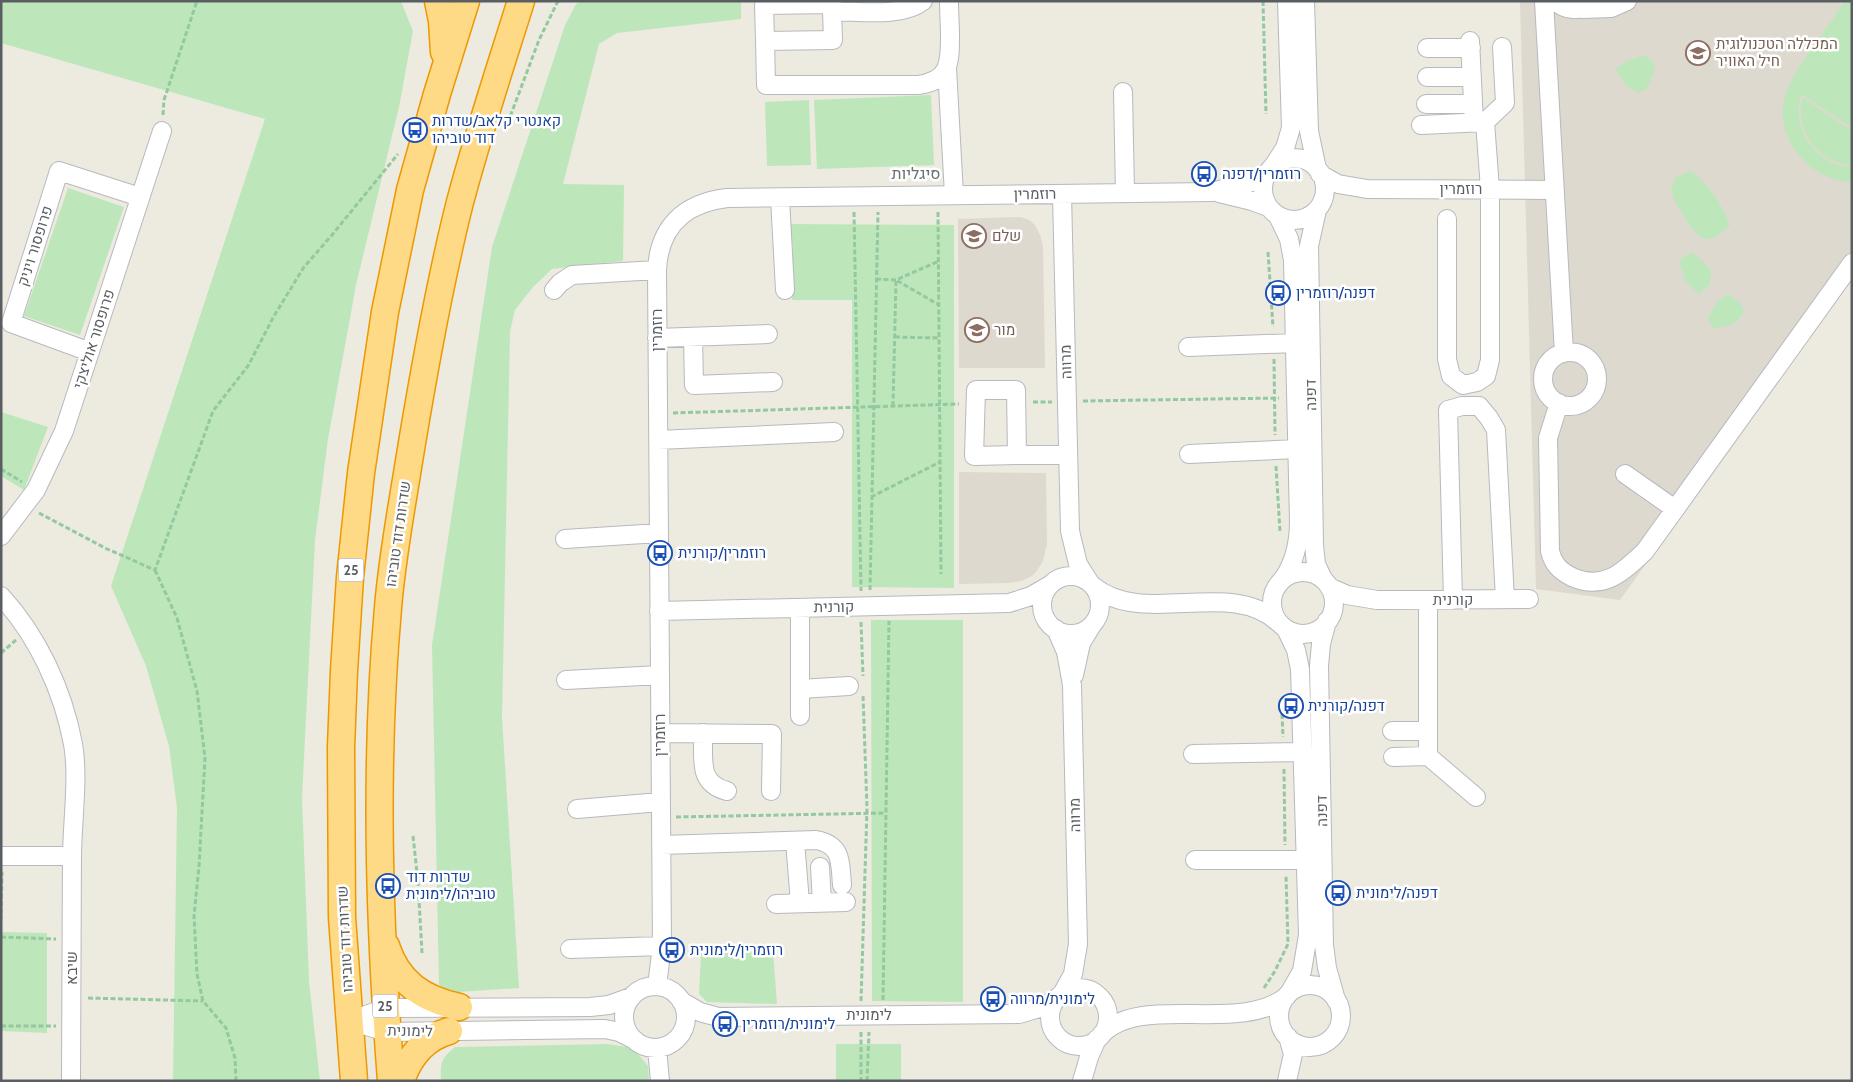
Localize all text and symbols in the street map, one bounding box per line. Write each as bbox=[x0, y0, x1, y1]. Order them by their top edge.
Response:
place label: המכללה הטכנולוגית חיל האוויר bbox=[1716, 35, 1838, 70]
school or university icon: המכללה הטכנולוגית חיל האוויר bbox=[1685, 40, 1711, 66]
place label: קאנטרי קלאב/שדרות דוד טוביהו bbox=[432, 112, 561, 147]
bus stop icon: קאנטרי קלאב/שדרות דוד טוביהו bbox=[402, 117, 428, 143]
bus stop icon: רוזמרין/דפנה bbox=[1191, 161, 1217, 187]
district label: סיגליות bbox=[892, 164, 940, 183]
place label: רוזמרין/דפנה bbox=[1222, 165, 1301, 183]
street label: רוזמרין bbox=[1440, 180, 1482, 198]
street label: רוזמרין bbox=[1013, 185, 1057, 203]
street label: פרופסור ויניק bbox=[14, 203, 56, 289]
school or university icon: שלם bbox=[961, 223, 987, 249]
place label: שלם bbox=[992, 227, 1021, 245]
bus stop icon: דפנה/רוזמרין bbox=[1265, 280, 1291, 306]
place label: דפנה/רוזמרין bbox=[1296, 284, 1375, 302]
street label: פרופסור אוליצקי bbox=[69, 287, 119, 391]
street label: רוזמרין bbox=[648, 309, 666, 351]
school or university icon: מור bbox=[964, 317, 990, 343]
place label: מור bbox=[994, 321, 1015, 339]
street label: מרווה bbox=[1056, 344, 1076, 380]
street label: דפנה bbox=[1302, 379, 1320, 411]
street label: שדרות דוד טוביהו bbox=[382, 480, 414, 588]
bus stop icon: רוזמרין/קורנית bbox=[647, 540, 673, 566]
place label: רוזמרין/קורנית bbox=[678, 544, 766, 562]
road number: 25 bbox=[338, 558, 364, 582]
street label: קורנית bbox=[1433, 591, 1473, 609]
street label: קורנית bbox=[814, 598, 854, 616]
bus stop icon: דפנה/קורנית bbox=[1278, 693, 1304, 719]
place label: דפנה/קורנית bbox=[1308, 697, 1385, 715]
street label: רוזמרין bbox=[651, 714, 669, 756]
street label: דפנה bbox=[1313, 795, 1331, 827]
street label: מרווה bbox=[1066, 798, 1084, 832]
place label: שדרות דוד טוביהו/לימונית bbox=[406, 868, 496, 903]
bus stop icon: שדרות דוד טוביהו/לימונית bbox=[375, 873, 401, 899]
bus stop icon: דפנה/לימונית bbox=[1325, 880, 1351, 906]
place label: דפנה/לימונית bbox=[1356, 884, 1438, 902]
street label: שדרות דוד טוביהו bbox=[333, 885, 357, 993]
bus stop icon: רוזמרין/לימונית bbox=[659, 937, 685, 963]
place label: רוזמרין/לימונית bbox=[690, 941, 783, 959]
street label: שיבא bbox=[63, 951, 81, 985]
bus stop icon: לימונית/מרווה bbox=[980, 986, 1006, 1012]
place label: לימונית/מרווה bbox=[1010, 990, 1095, 1008]
road number: 25 bbox=[372, 994, 398, 1018]
street label: לימונית bbox=[846, 1006, 892, 1024]
bus stop icon: לימונית/רוזמרין bbox=[712, 1011, 738, 1037]
place label: לימונית/רוזמרין bbox=[742, 1015, 835, 1033]
street label: לימונית bbox=[387, 1022, 433, 1040]

